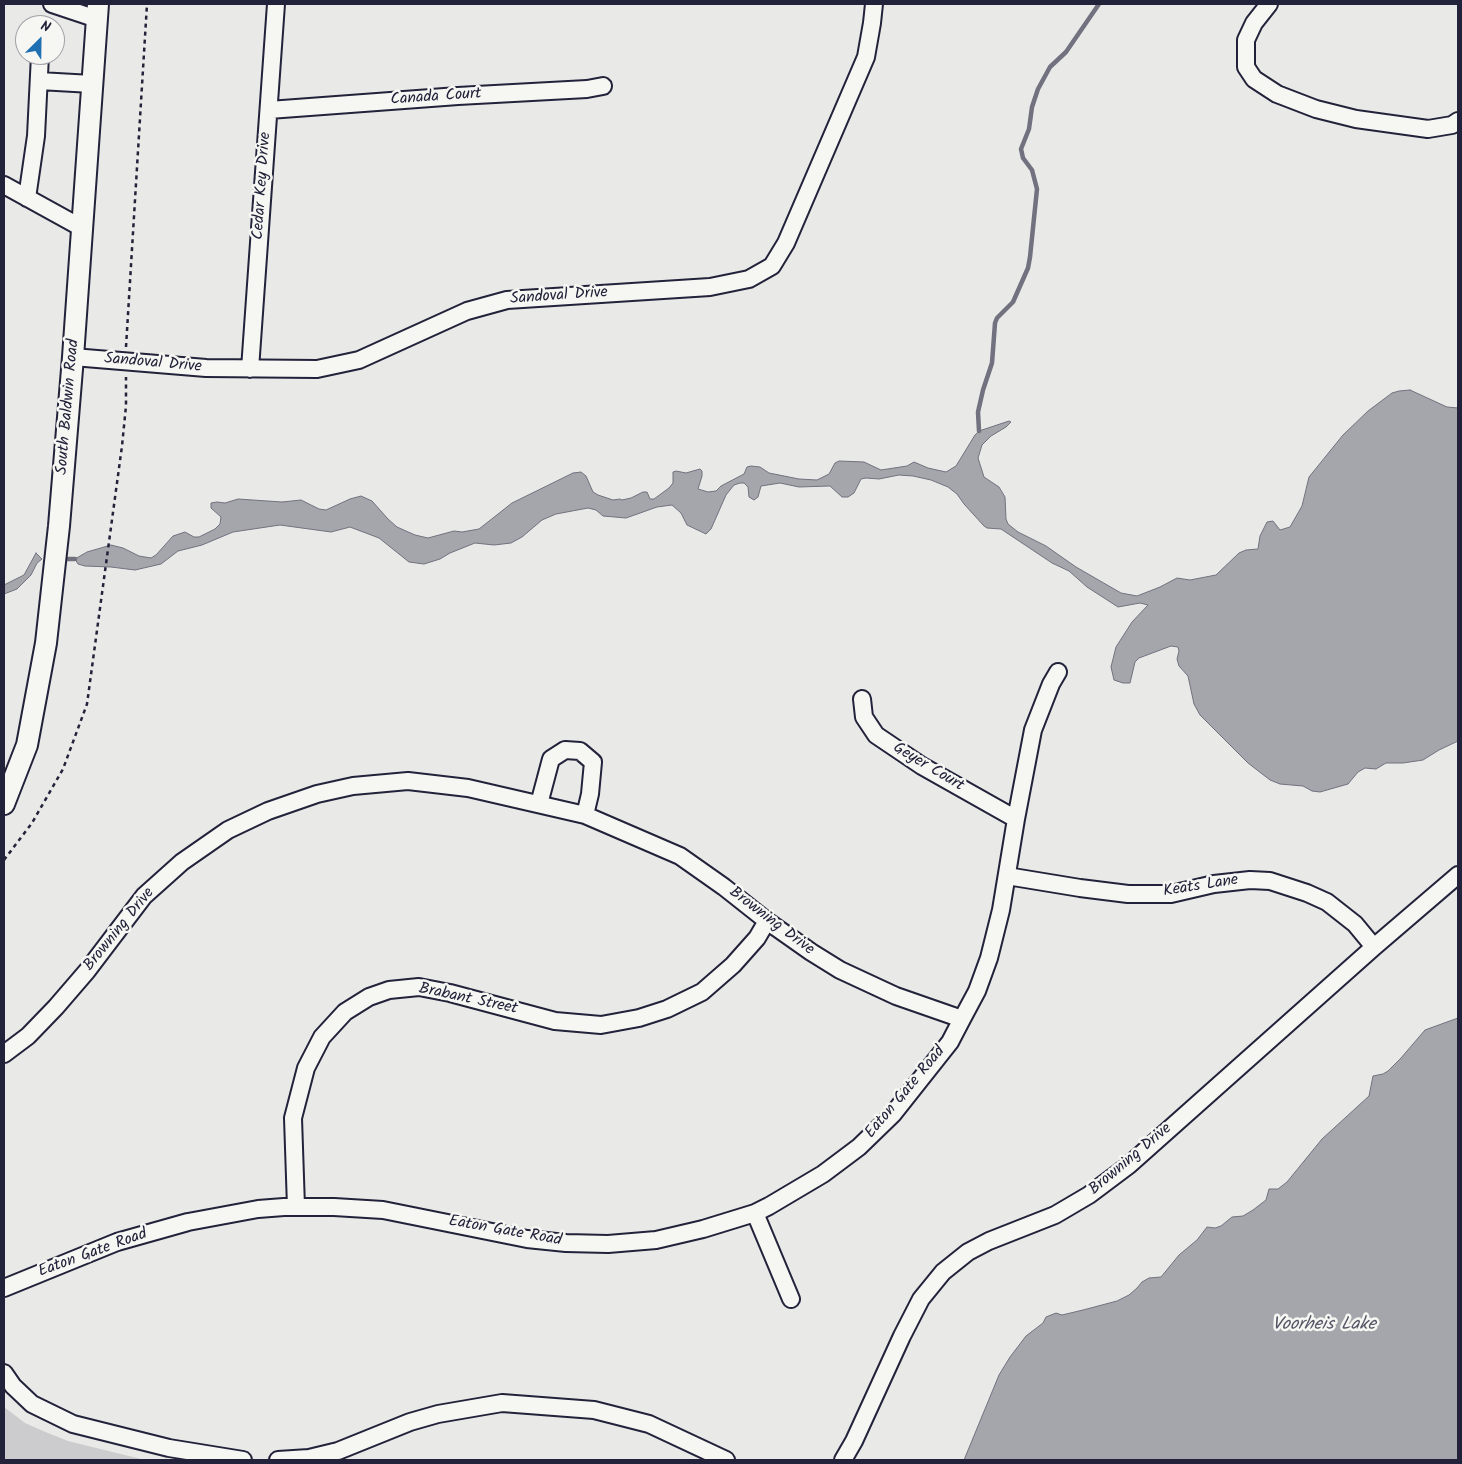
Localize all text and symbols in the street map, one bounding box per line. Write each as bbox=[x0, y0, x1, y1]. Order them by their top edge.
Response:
north arrow bbox=[15, 15, 65, 65]
text: N bbox=[37, 15, 54, 39]
street label: Canada Court bbox=[390, 85, 482, 111]
street label: Cedar Key Drive bbox=[250, 131, 276, 241]
street label: Sandoval Drive bbox=[510, 284, 608, 310]
street label: South Baldwin Road bbox=[54, 339, 84, 475]
street label: Sandoval Drive bbox=[103, 350, 203, 378]
street label: Geyer Court bbox=[889, 739, 967, 797]
street label: Keats Lane bbox=[1162, 872, 1240, 902]
street label: Browning Drive bbox=[81, 884, 159, 976]
street label: Browning Drive bbox=[725, 884, 817, 960]
street label: Brabant Street bbox=[417, 980, 519, 1020]
street label: Eaton Gate Road bbox=[862, 1043, 950, 1143]
street label: Browning Drive bbox=[1086, 1120, 1176, 1200]
street label: Eaton Gate Road bbox=[447, 1213, 563, 1251]
street label: Eaton Gate Road bbox=[36, 1225, 150, 1283]
water label: Voorheis Lake bbox=[1272, 1315, 1376, 1337]

